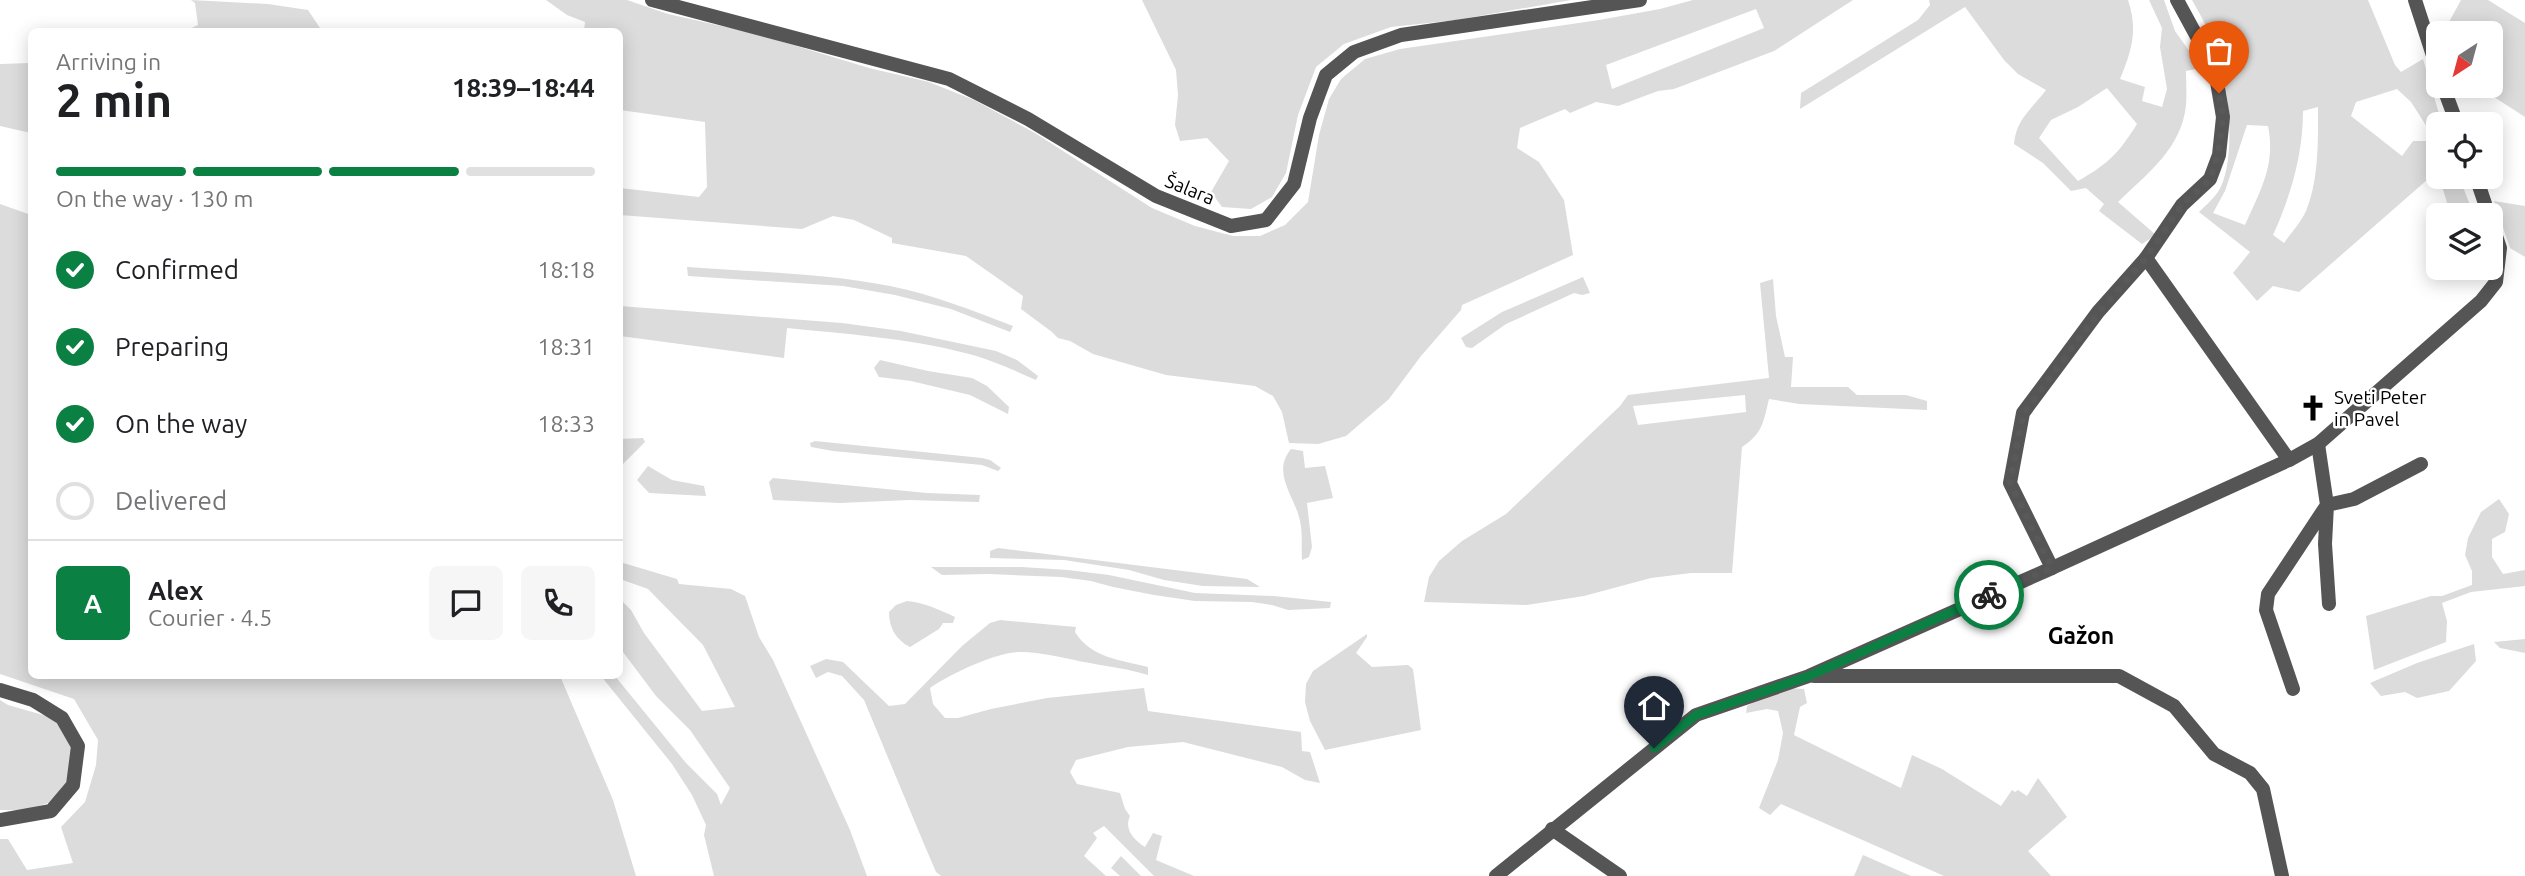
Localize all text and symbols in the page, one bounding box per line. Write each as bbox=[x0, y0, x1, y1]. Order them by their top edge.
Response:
pin bbox=[2189, 21, 2249, 93]
north arrow bbox=[2426, 21, 2502, 98]
map controls bbox=[2426, 21, 2503, 280]
icon: bag bbox=[2200, 32, 2238, 70]
text: Arriving in bbox=[56, 49, 161, 74]
text: 18:39–18:44 bbox=[452, 73, 595, 102]
text: 2 min bbox=[56, 74, 172, 126]
button: locate bbox=[2426, 112, 2503, 189]
street label: Šalara bbox=[1162, 169, 1218, 209]
text: On the way · 130 m bbox=[56, 186, 253, 211]
button: layers bbox=[2426, 203, 2503, 280]
icon: check bbox=[56, 251, 94, 289]
text: Confirmed bbox=[115, 255, 239, 284]
text: 18:18 bbox=[537, 257, 595, 282]
icon: check bbox=[56, 328, 94, 366]
text: Preparing bbox=[115, 332, 229, 361]
text: 18:31 bbox=[537, 334, 595, 359]
place label: Sveti Peter in Pavel bbox=[2334, 386, 2426, 430]
church icon: Sveti Peter in Pavel bbox=[2298, 393, 2328, 423]
icon: check bbox=[56, 405, 94, 443]
text: On the way bbox=[115, 409, 247, 438]
text: 18:33 bbox=[537, 411, 595, 436]
text: Delivered bbox=[115, 486, 227, 515]
courier bbox=[1954, 560, 2024, 630]
button: chat bbox=[429, 566, 503, 640]
button: phone bbox=[521, 566, 595, 640]
text: Alex bbox=[148, 576, 203, 605]
icon: bike bbox=[1970, 576, 2008, 614]
text: A bbox=[84, 589, 102, 618]
text: Courier · 4.5 bbox=[148, 605, 272, 630]
district label: Gažon bbox=[2048, 623, 2114, 648]
pin bbox=[1624, 676, 1684, 748]
icon: home bbox=[1635, 687, 1673, 725]

